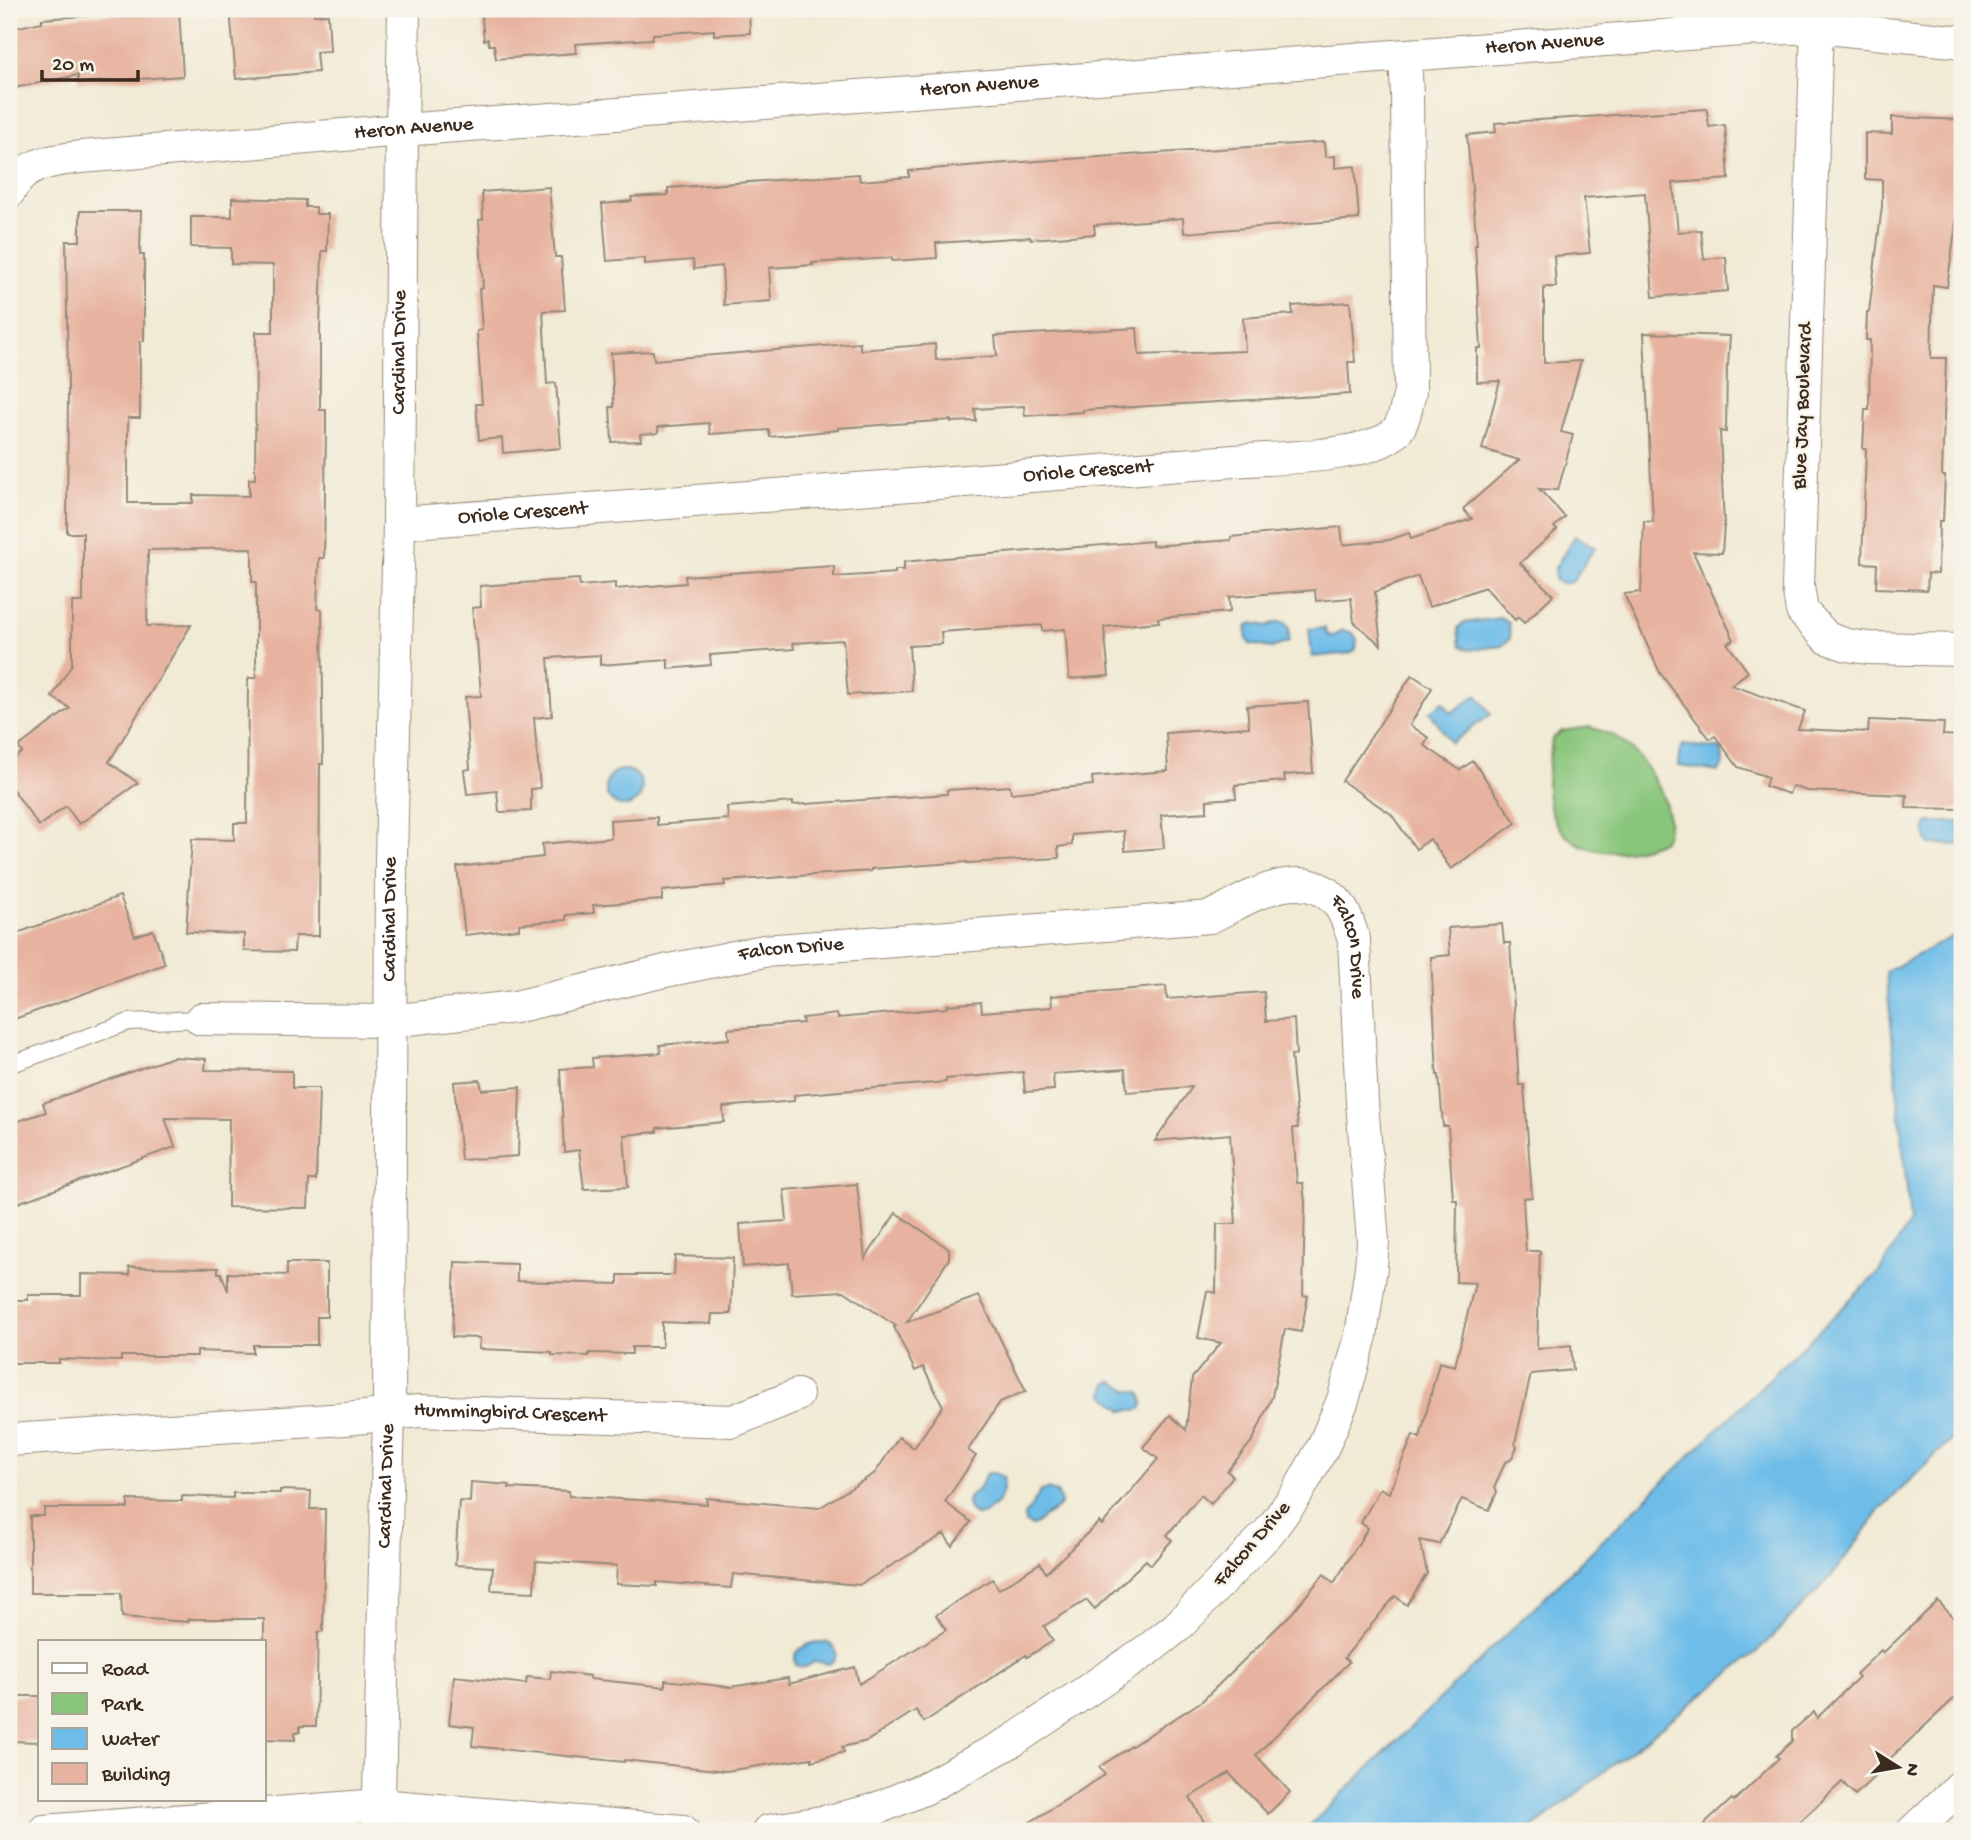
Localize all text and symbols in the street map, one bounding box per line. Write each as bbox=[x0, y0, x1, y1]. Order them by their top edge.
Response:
street label: Heron Avenue bbox=[1484, 28, 1606, 62]
scale bar bbox=[42, 38, 138, 82]
text: 20 m bbox=[52, 54, 94, 79]
street label: Heron Avenue bbox=[919, 70, 1041, 104]
street label: Heron Avenue bbox=[353, 112, 475, 146]
street label: Cardinal Drive bbox=[387, 289, 413, 415]
street label: Blue Jay Boulevard bbox=[1789, 321, 1819, 491]
street label: Oriole Crescent bbox=[1022, 454, 1156, 489]
street label: Oriole Crescent bbox=[457, 496, 591, 531]
street label: Cardinal Drive bbox=[378, 856, 404, 981]
street label: Falcon Drive bbox=[1323, 889, 1369, 1000]
street label: Falcon Drive bbox=[735, 932, 846, 969]
street label: Hummingbird Crescent bbox=[413, 1398, 609, 1430]
street label: Cardinal Drive bbox=[373, 1422, 401, 1549]
street label: Falcon Drive bbox=[1208, 1496, 1298, 1594]
legend bbox=[38, 1640, 266, 1801]
text: Road bbox=[102, 1659, 150, 1684]
text: Park bbox=[101, 1694, 145, 1719]
text: Water bbox=[102, 1729, 160, 1754]
north arrow bbox=[1862, 1731, 1932, 1801]
text: N bbox=[1899, 1761, 1924, 1778]
text: Building bbox=[101, 1764, 171, 1789]

